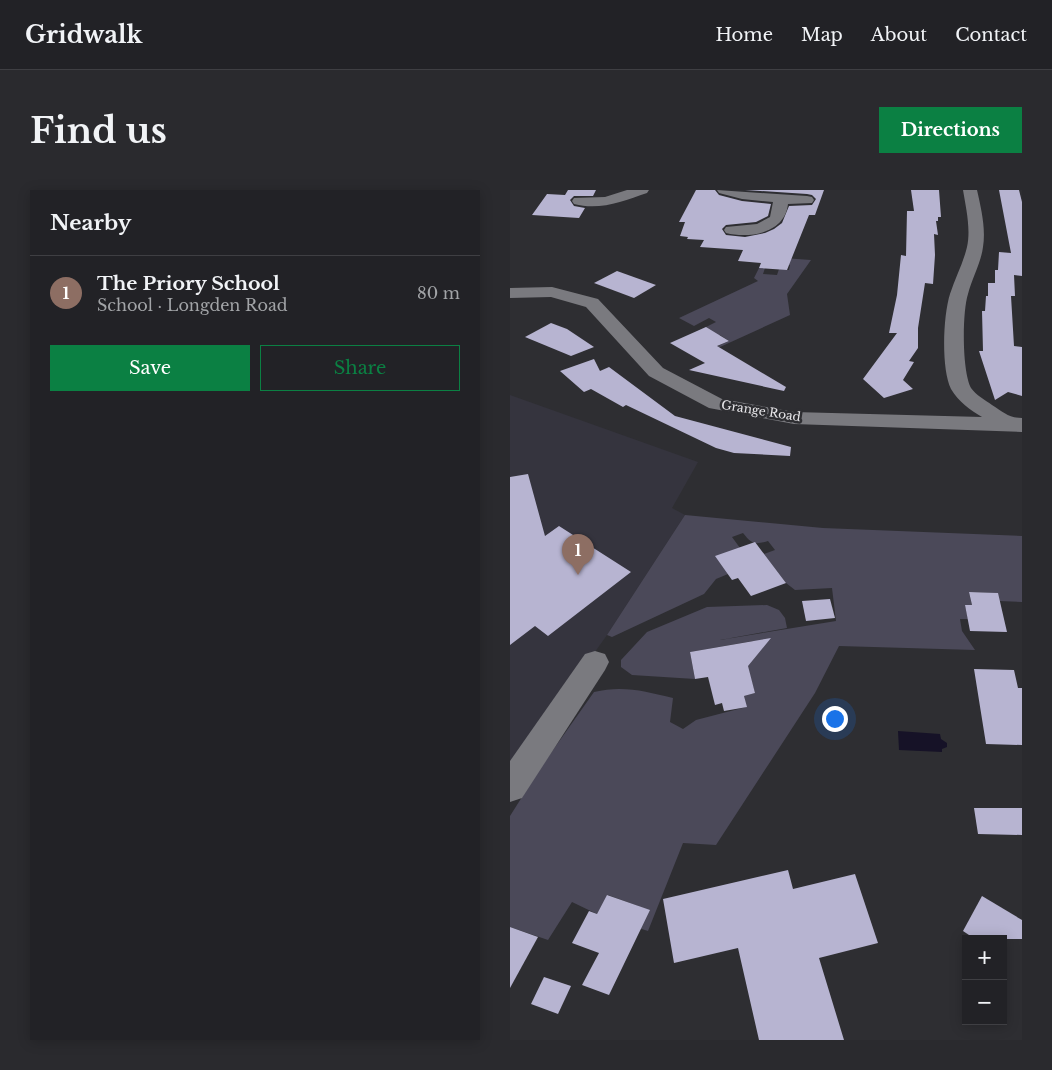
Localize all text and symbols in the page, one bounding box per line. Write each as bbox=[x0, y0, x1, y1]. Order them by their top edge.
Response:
text: Gridwalk bbox=[25, 20, 142, 49]
text: Home bbox=[715, 24, 773, 46]
text: Map bbox=[801, 24, 843, 46]
text: About bbox=[871, 24, 927, 46]
text: Contact bbox=[955, 24, 1027, 46]
button: Directions bbox=[879, 107, 1022, 153]
text: Find us bbox=[30, 109, 167, 152]
text: Nearby bbox=[50, 210, 131, 236]
text: The Priory School bbox=[97, 272, 280, 295]
text: 1 bbox=[63, 283, 69, 303]
text: 80 m bbox=[417, 283, 460, 303]
text: School · Longden Road bbox=[97, 295, 288, 315]
button: Save bbox=[50, 345, 250, 391]
button: Share bbox=[260, 345, 460, 391]
street label: Grange Road bbox=[720, 397, 802, 424]
pin: 1 bbox=[562, 534, 594, 575]
your location bbox=[822, 706, 848, 732]
map controls bbox=[962, 935, 1007, 1025]
button: + bbox=[962, 935, 1007, 980]
button: − bbox=[962, 980, 1007, 1025]

